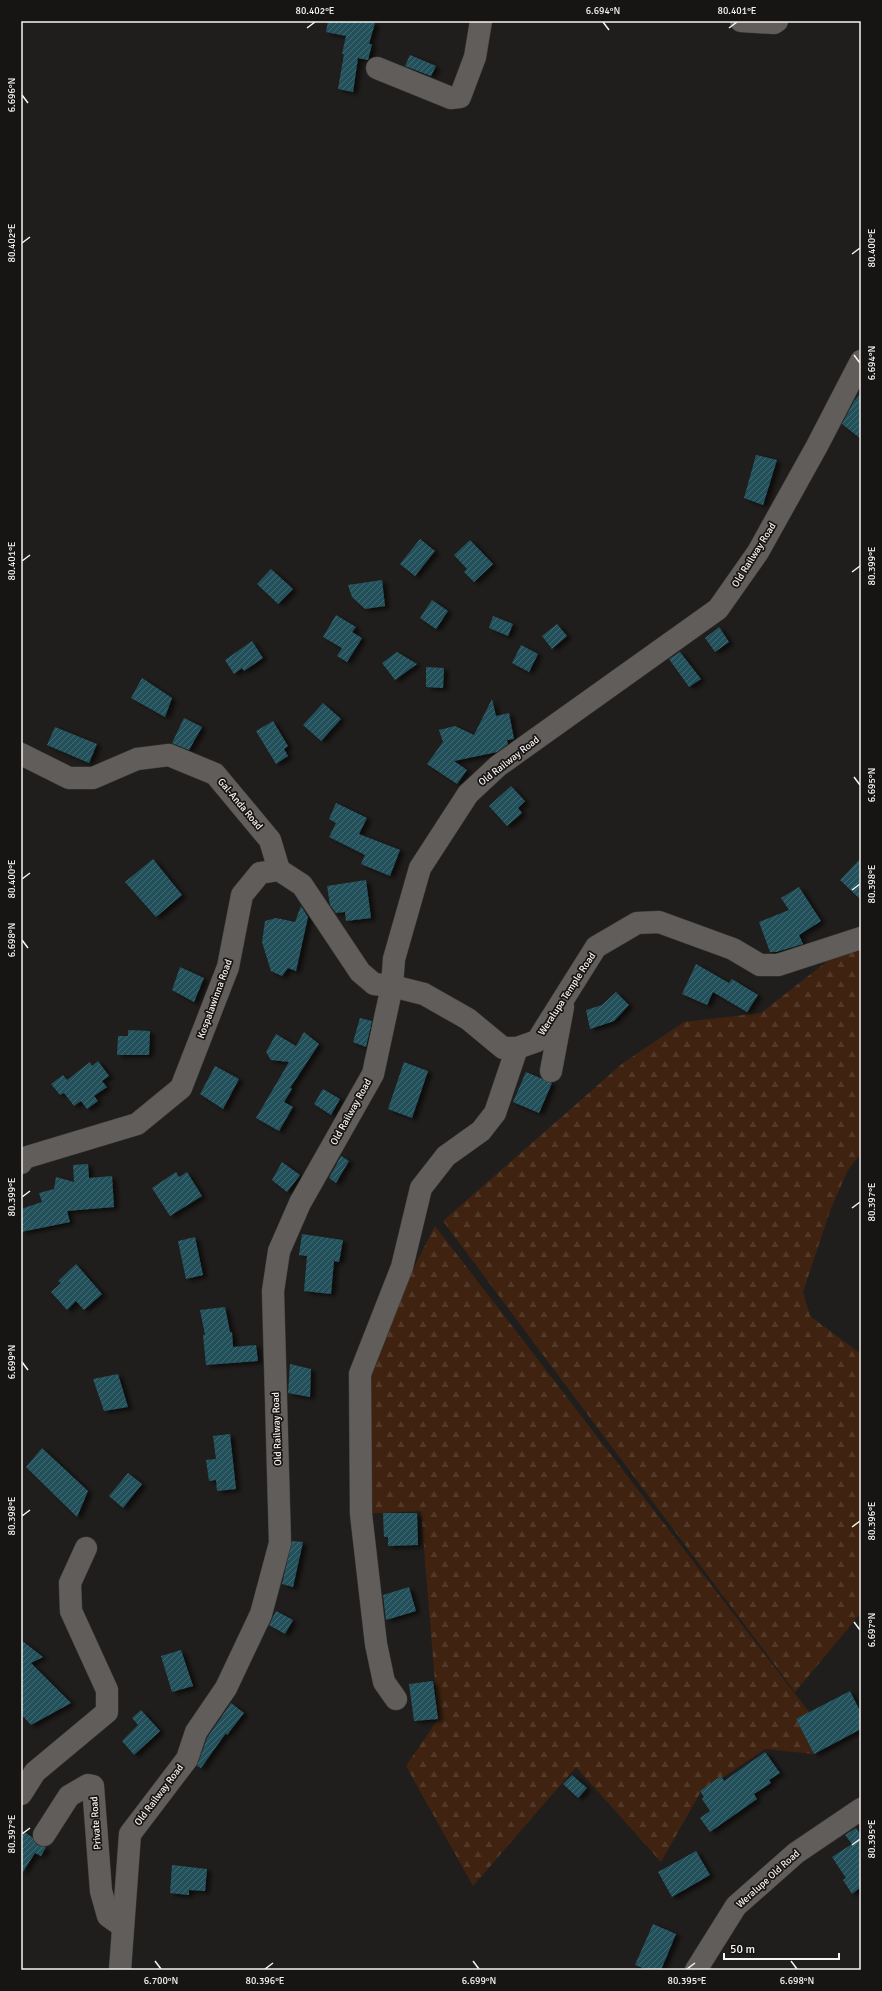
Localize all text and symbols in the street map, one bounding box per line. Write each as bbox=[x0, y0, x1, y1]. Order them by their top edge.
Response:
text: 80.402°E bbox=[296, 5, 335, 17]
text: 6.694°N bbox=[586, 5, 620, 17]
text: 80.401°E bbox=[718, 5, 757, 17]
text: 6.696°N bbox=[6, 78, 18, 112]
text: 80.402°E bbox=[6, 223, 18, 263]
text: 80.400°E bbox=[866, 228, 878, 268]
text: 6.694°N bbox=[866, 346, 878, 380]
street label: Old Railway Road bbox=[729, 520, 779, 590]
text: 80.401°E bbox=[6, 541, 18, 581]
text: 80.399°E bbox=[866, 546, 878, 586]
street label: Old Railway Road bbox=[476, 734, 542, 788]
text: 6.695°N bbox=[866, 768, 878, 802]
street label: Gal-Anda Road bbox=[215, 776, 265, 832]
text: 80.400°E bbox=[6, 859, 18, 899]
text: 80.398°E bbox=[866, 864, 878, 904]
text: 6.698°N bbox=[6, 923, 18, 957]
street label: Weralupa Temple Road bbox=[536, 950, 598, 1038]
street label: Kospalawinna Road bbox=[195, 958, 235, 1040]
street label: Old Railway Road bbox=[328, 1077, 374, 1147]
text: 80.399°E bbox=[6, 1177, 18, 1217]
text: 80.397°E bbox=[866, 1182, 878, 1222]
text: 6.699°N bbox=[6, 1345, 18, 1379]
street label: Old Railway Road bbox=[270, 1392, 284, 1466]
text: 80.398°E bbox=[6, 1496, 18, 1536]
text: 80.396°E bbox=[866, 1501, 878, 1541]
text: 6.697°N bbox=[866, 1613, 878, 1647]
street label: Old Railway Road bbox=[132, 1762, 186, 1828]
street label: Private Road bbox=[88, 1796, 104, 1850]
text: 80.397°E bbox=[6, 1814, 18, 1854]
text: 80.395°E bbox=[866, 1819, 878, 1859]
street label: Weralupe Old Road bbox=[734, 1847, 802, 1911]
scale bar bbox=[724, 1935, 839, 1961]
text: 50 m bbox=[730, 1942, 755, 1957]
text: 6.700°N bbox=[144, 1975, 178, 1987]
text: 80.396°E bbox=[246, 1975, 285, 1987]
text: 6.699°N bbox=[462, 1975, 496, 1987]
text: 80.395°E bbox=[668, 1975, 707, 1987]
text: 6.698°N bbox=[780, 1975, 814, 1987]

